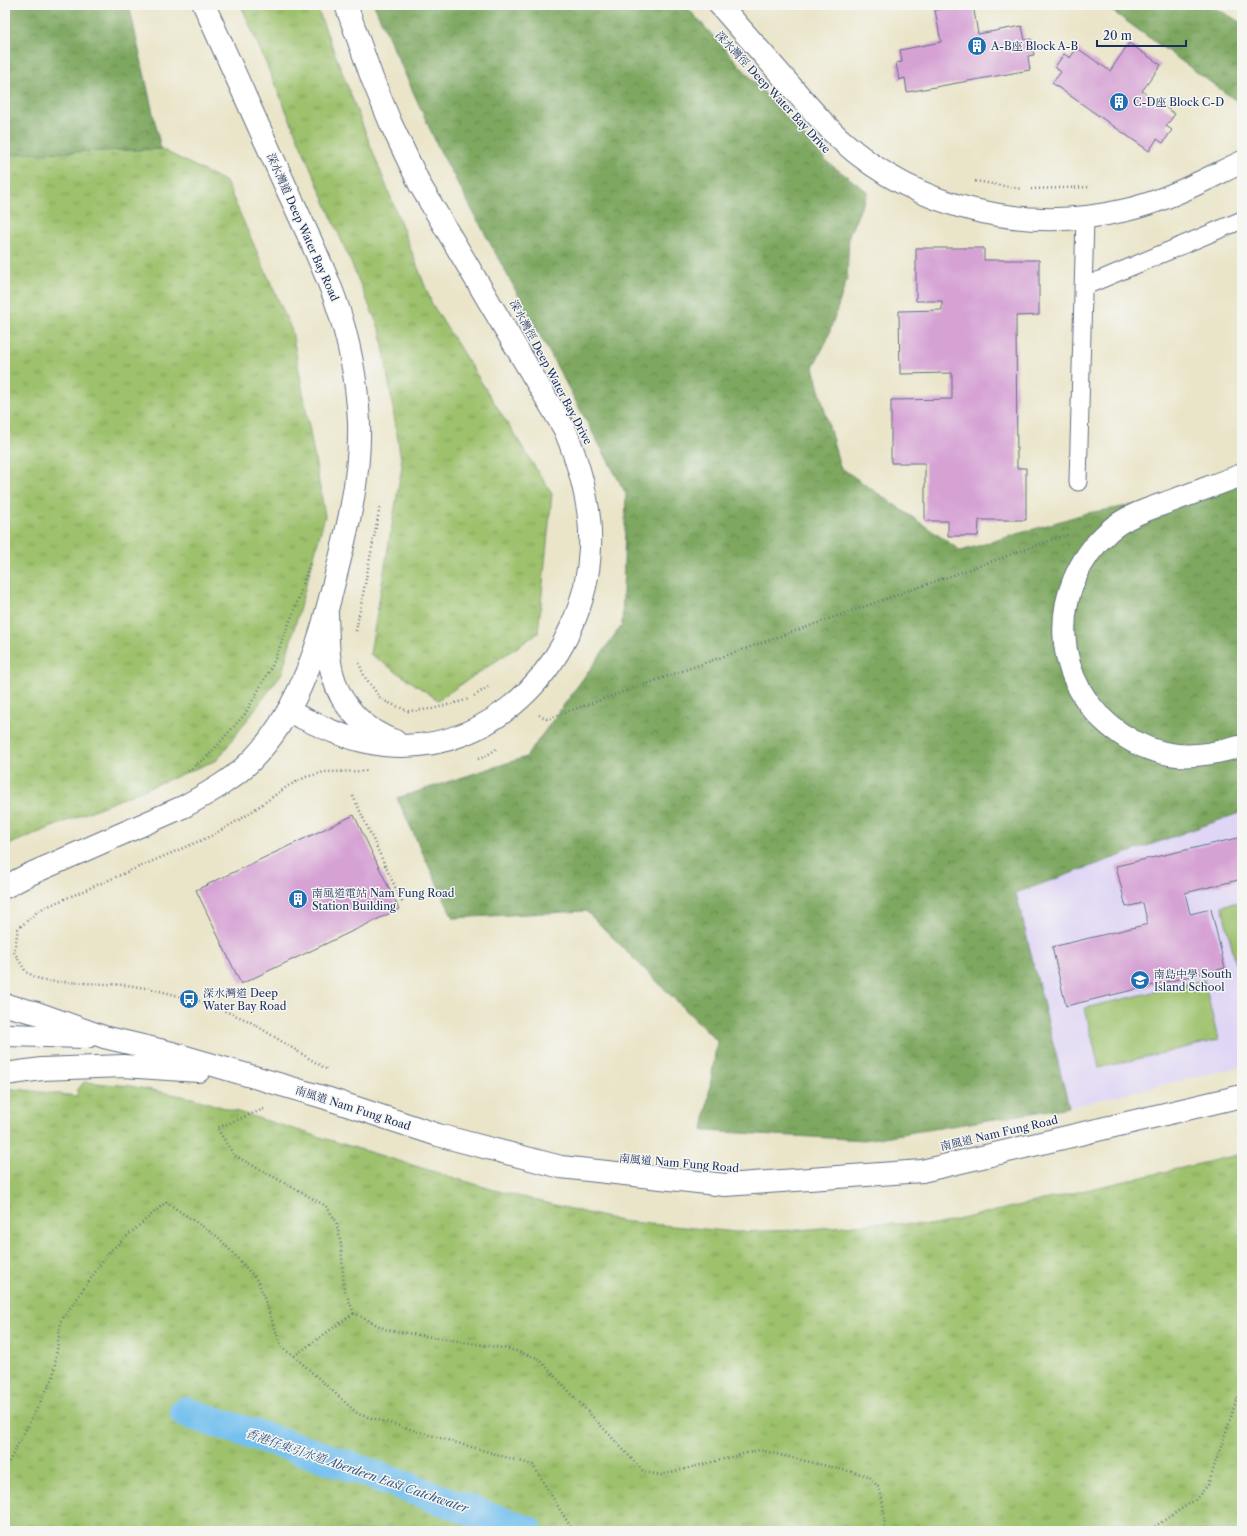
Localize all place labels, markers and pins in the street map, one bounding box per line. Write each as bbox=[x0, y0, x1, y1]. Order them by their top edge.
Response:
building icon: A-B座 Block A-B bbox=[966, 35, 988, 57]
place label: A-B座 Block A-B bbox=[990, 39, 1078, 53]
building icon: C-D座 Block C-D bbox=[1108, 91, 1130, 113]
place label: C-D座 Block C-D bbox=[1133, 95, 1224, 109]
place label: 南風道電站 Nam Fung Road Station Building bbox=[312, 886, 455, 913]
building icon: 南風道電站 Nam Fung Road Station Building bbox=[287, 888, 309, 910]
place label: 南島中學 South Island School bbox=[1154, 967, 1232, 994]
school or university icon: 南島中學 South Island School bbox=[1129, 969, 1151, 991]
place label: 深水灣道 Deep Water Bay Road bbox=[202, 986, 287, 1013]
bus stop icon: 深水灣道 Deep Water Bay Road bbox=[178, 988, 200, 1010]

